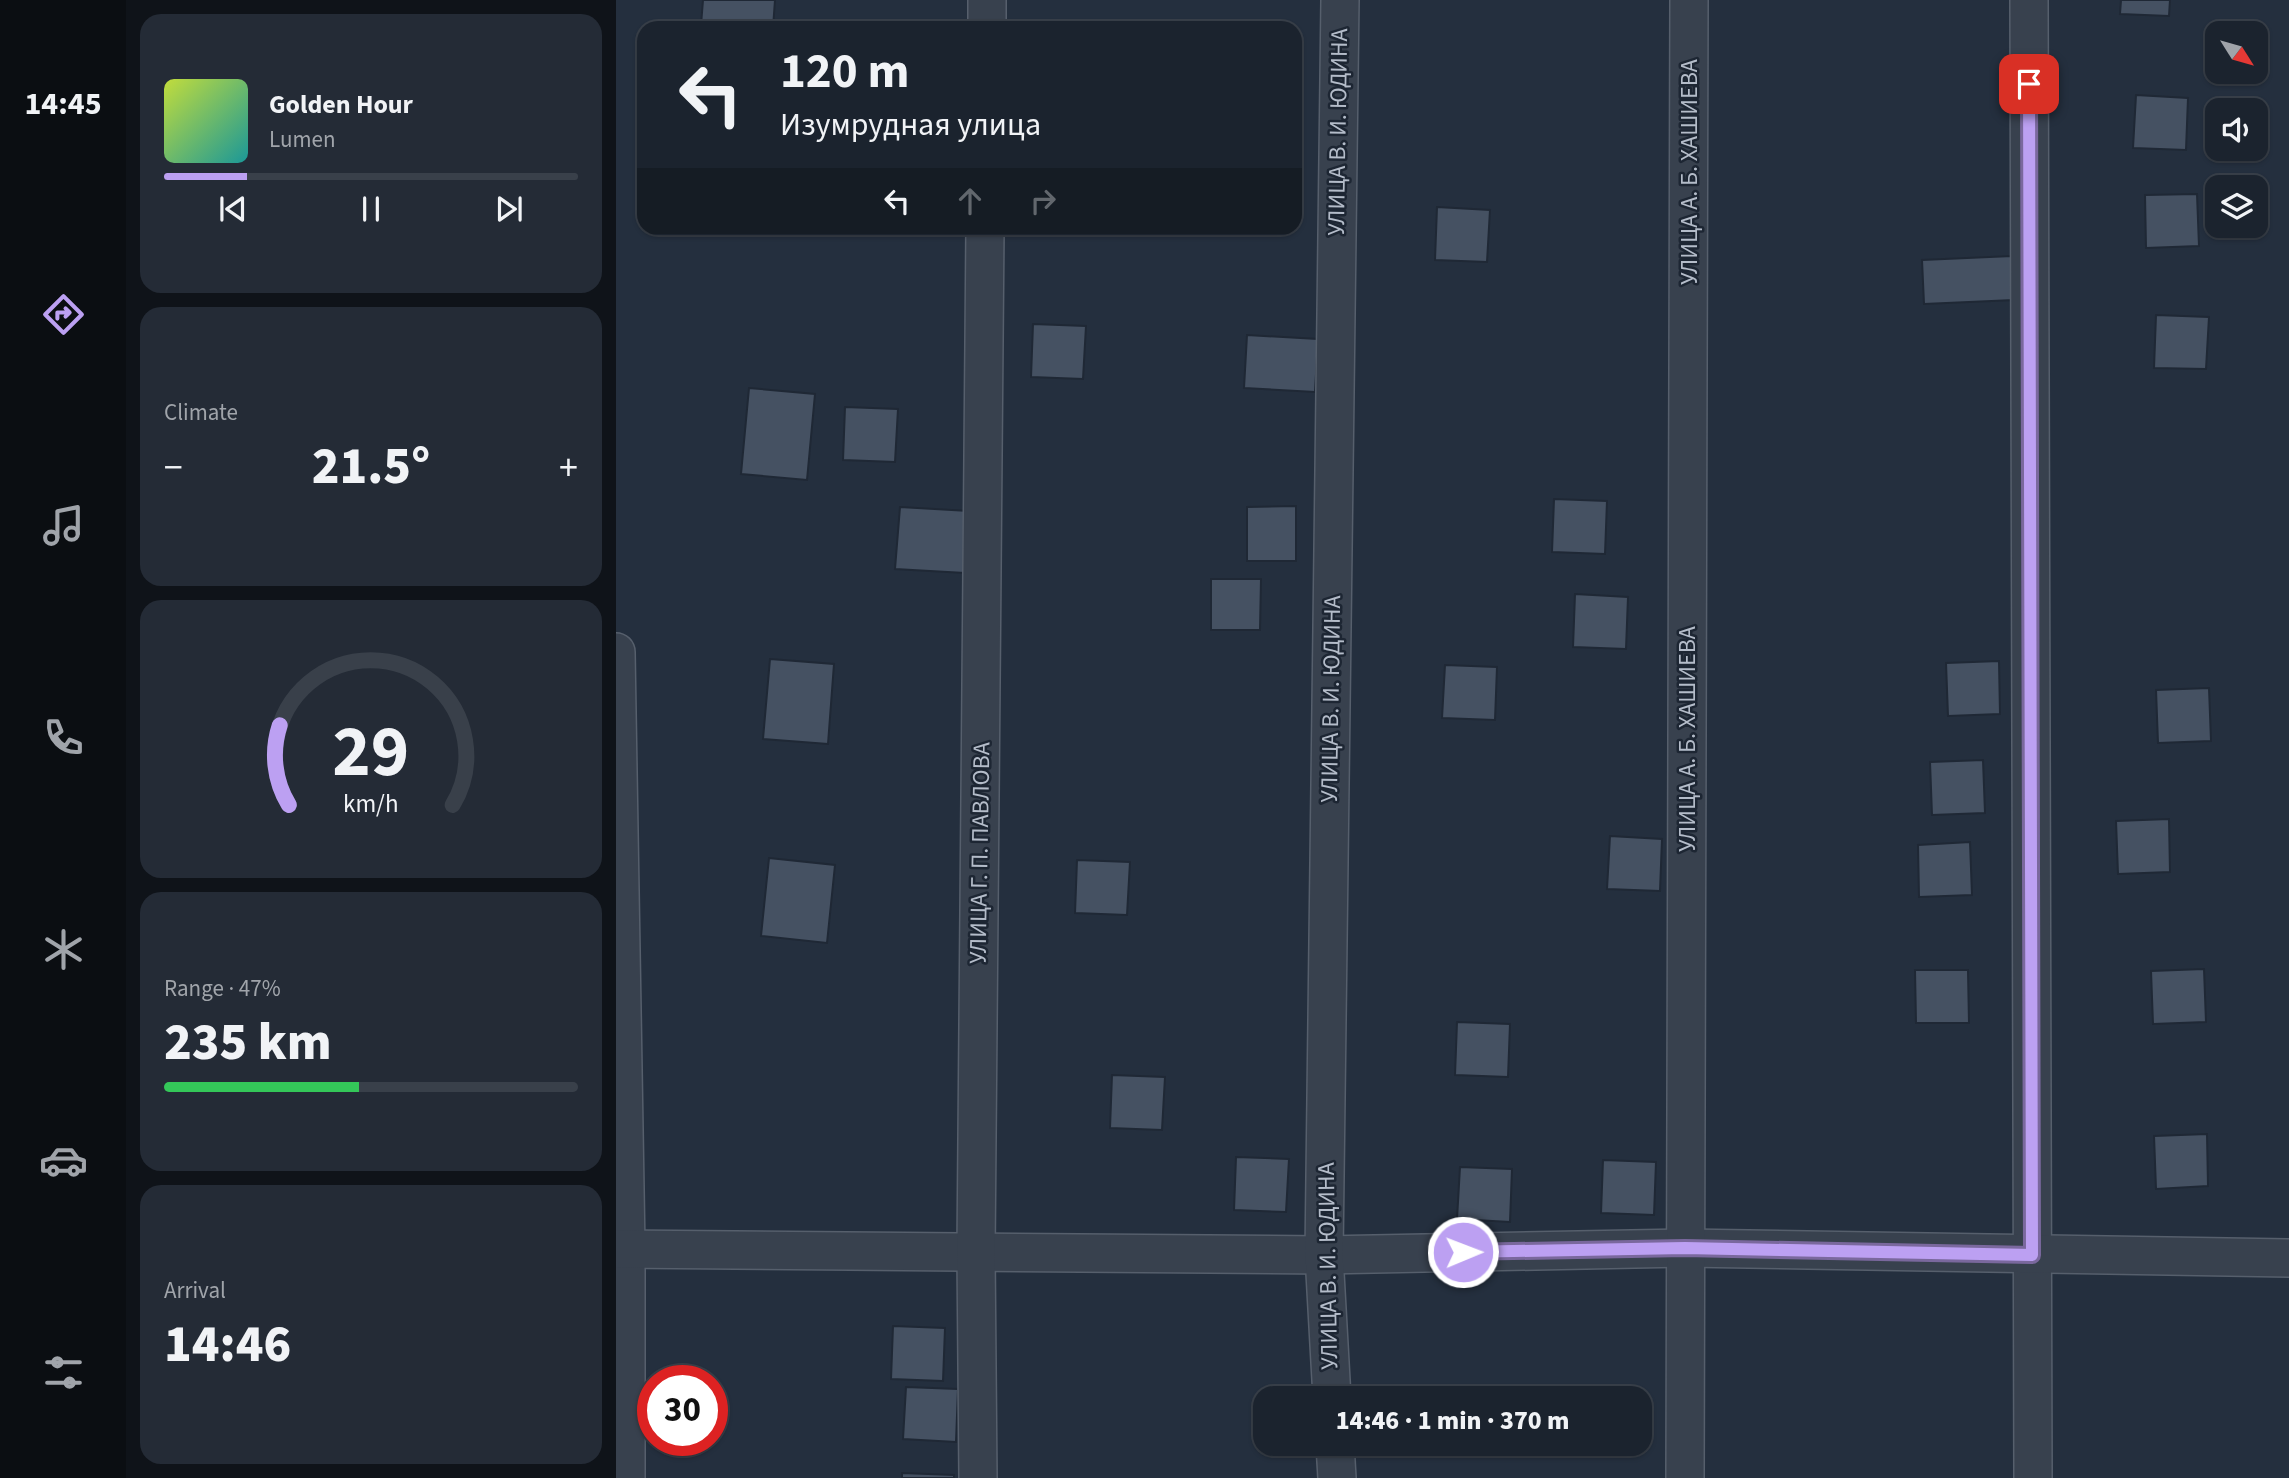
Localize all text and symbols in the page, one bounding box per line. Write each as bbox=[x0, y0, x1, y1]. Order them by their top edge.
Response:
north arrow bbox=[2205, 21, 2268, 84]
map controls bbox=[2205, 21, 2268, 238]
street label: УЛИЦА В. И. ЮДИНА bbox=[1319, 28, 1357, 236]
text: 120 m bbox=[780, 37, 909, 107]
icon: left bbox=[665, 49, 756, 140]
pin bbox=[1999, 54, 2059, 114]
street label: УЛИЦА А. Б. ХАШИЕВА bbox=[1672, 59, 1707, 285]
icon: arrive bbox=[2010, 65, 2048, 103]
text: 14:45 bbox=[24, 81, 102, 127]
text: Golden Hour bbox=[269, 86, 413, 123]
button: sound bbox=[2205, 98, 2268, 161]
text: Изумрудная улица bbox=[780, 102, 1041, 148]
text: Lumen bbox=[269, 123, 336, 156]
button: layers bbox=[2205, 175, 2268, 238]
icon: left bbox=[878, 182, 916, 220]
icon: ahead bbox=[951, 182, 989, 220]
icon: right bbox=[1024, 182, 1062, 220]
icon: previous bbox=[214, 190, 252, 228]
icon: pause bbox=[352, 190, 390, 228]
icon: next bbox=[490, 190, 528, 228]
icon: directions bbox=[39, 290, 88, 339]
text: Climate bbox=[164, 396, 238, 429]
text: 21.5° bbox=[312, 430, 430, 504]
text: − bbox=[164, 441, 183, 495]
text: + bbox=[559, 441, 578, 495]
icon: music bbox=[39, 501, 88, 550]
street label: УЛИЦА В. И. ЮДИНА bbox=[1312, 595, 1350, 803]
street label: УЛИЦА А. Б. ХАШИЕВА bbox=[1670, 626, 1705, 852]
text: 29 bbox=[333, 700, 409, 804]
icon: phone bbox=[39, 713, 88, 762]
street label: УЛИЦА Г. П. ПАВЛОВА bbox=[961, 742, 999, 964]
text: km/h bbox=[343, 786, 399, 822]
icon: climate bbox=[39, 925, 88, 974]
text: Range · 47% bbox=[164, 972, 281, 1005]
text: 235 km bbox=[164, 1006, 332, 1080]
icon: car bbox=[39, 1136, 88, 1185]
street label: УЛИЦА В. И. ЮДИНА bbox=[1309, 1162, 1347, 1370]
position arrow bbox=[1426, 1215, 1500, 1289]
text: Arrival bbox=[164, 1274, 226, 1307]
text: 14:46 bbox=[164, 1308, 291, 1382]
icon: filters bbox=[39, 1348, 88, 1397]
speed limit sign: 30 bbox=[637, 1365, 728, 1456]
text: 14:46 · 1 min · 370 m bbox=[1336, 1402, 1569, 1439]

